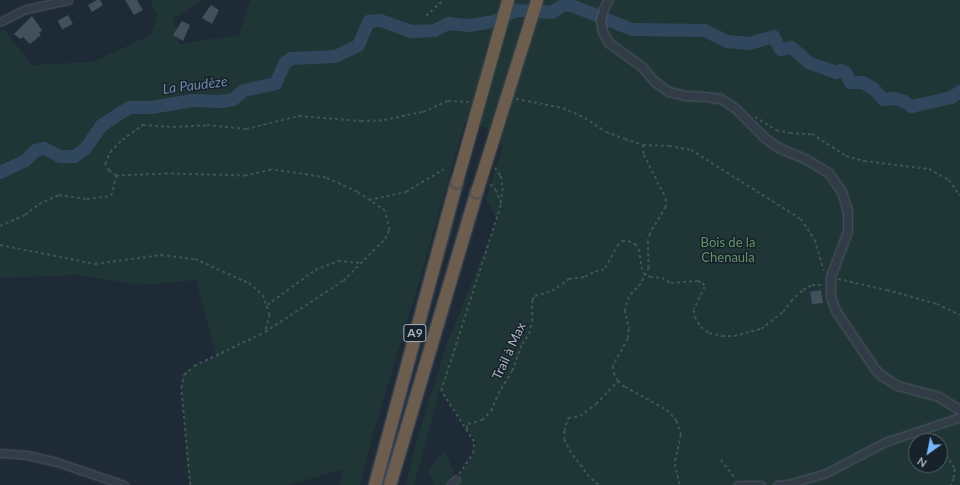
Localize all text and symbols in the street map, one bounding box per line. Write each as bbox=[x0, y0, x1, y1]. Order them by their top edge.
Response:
water label: La Paudèze bbox=[162, 73, 228, 97]
park label: Bois de la Chenaula bbox=[701, 235, 755, 266]
street label: Trail à Max bbox=[489, 320, 529, 382]
road number: A9 bbox=[403, 323, 427, 343]
north arrow bbox=[908, 433, 948, 473]
text: N bbox=[915, 455, 929, 470]

